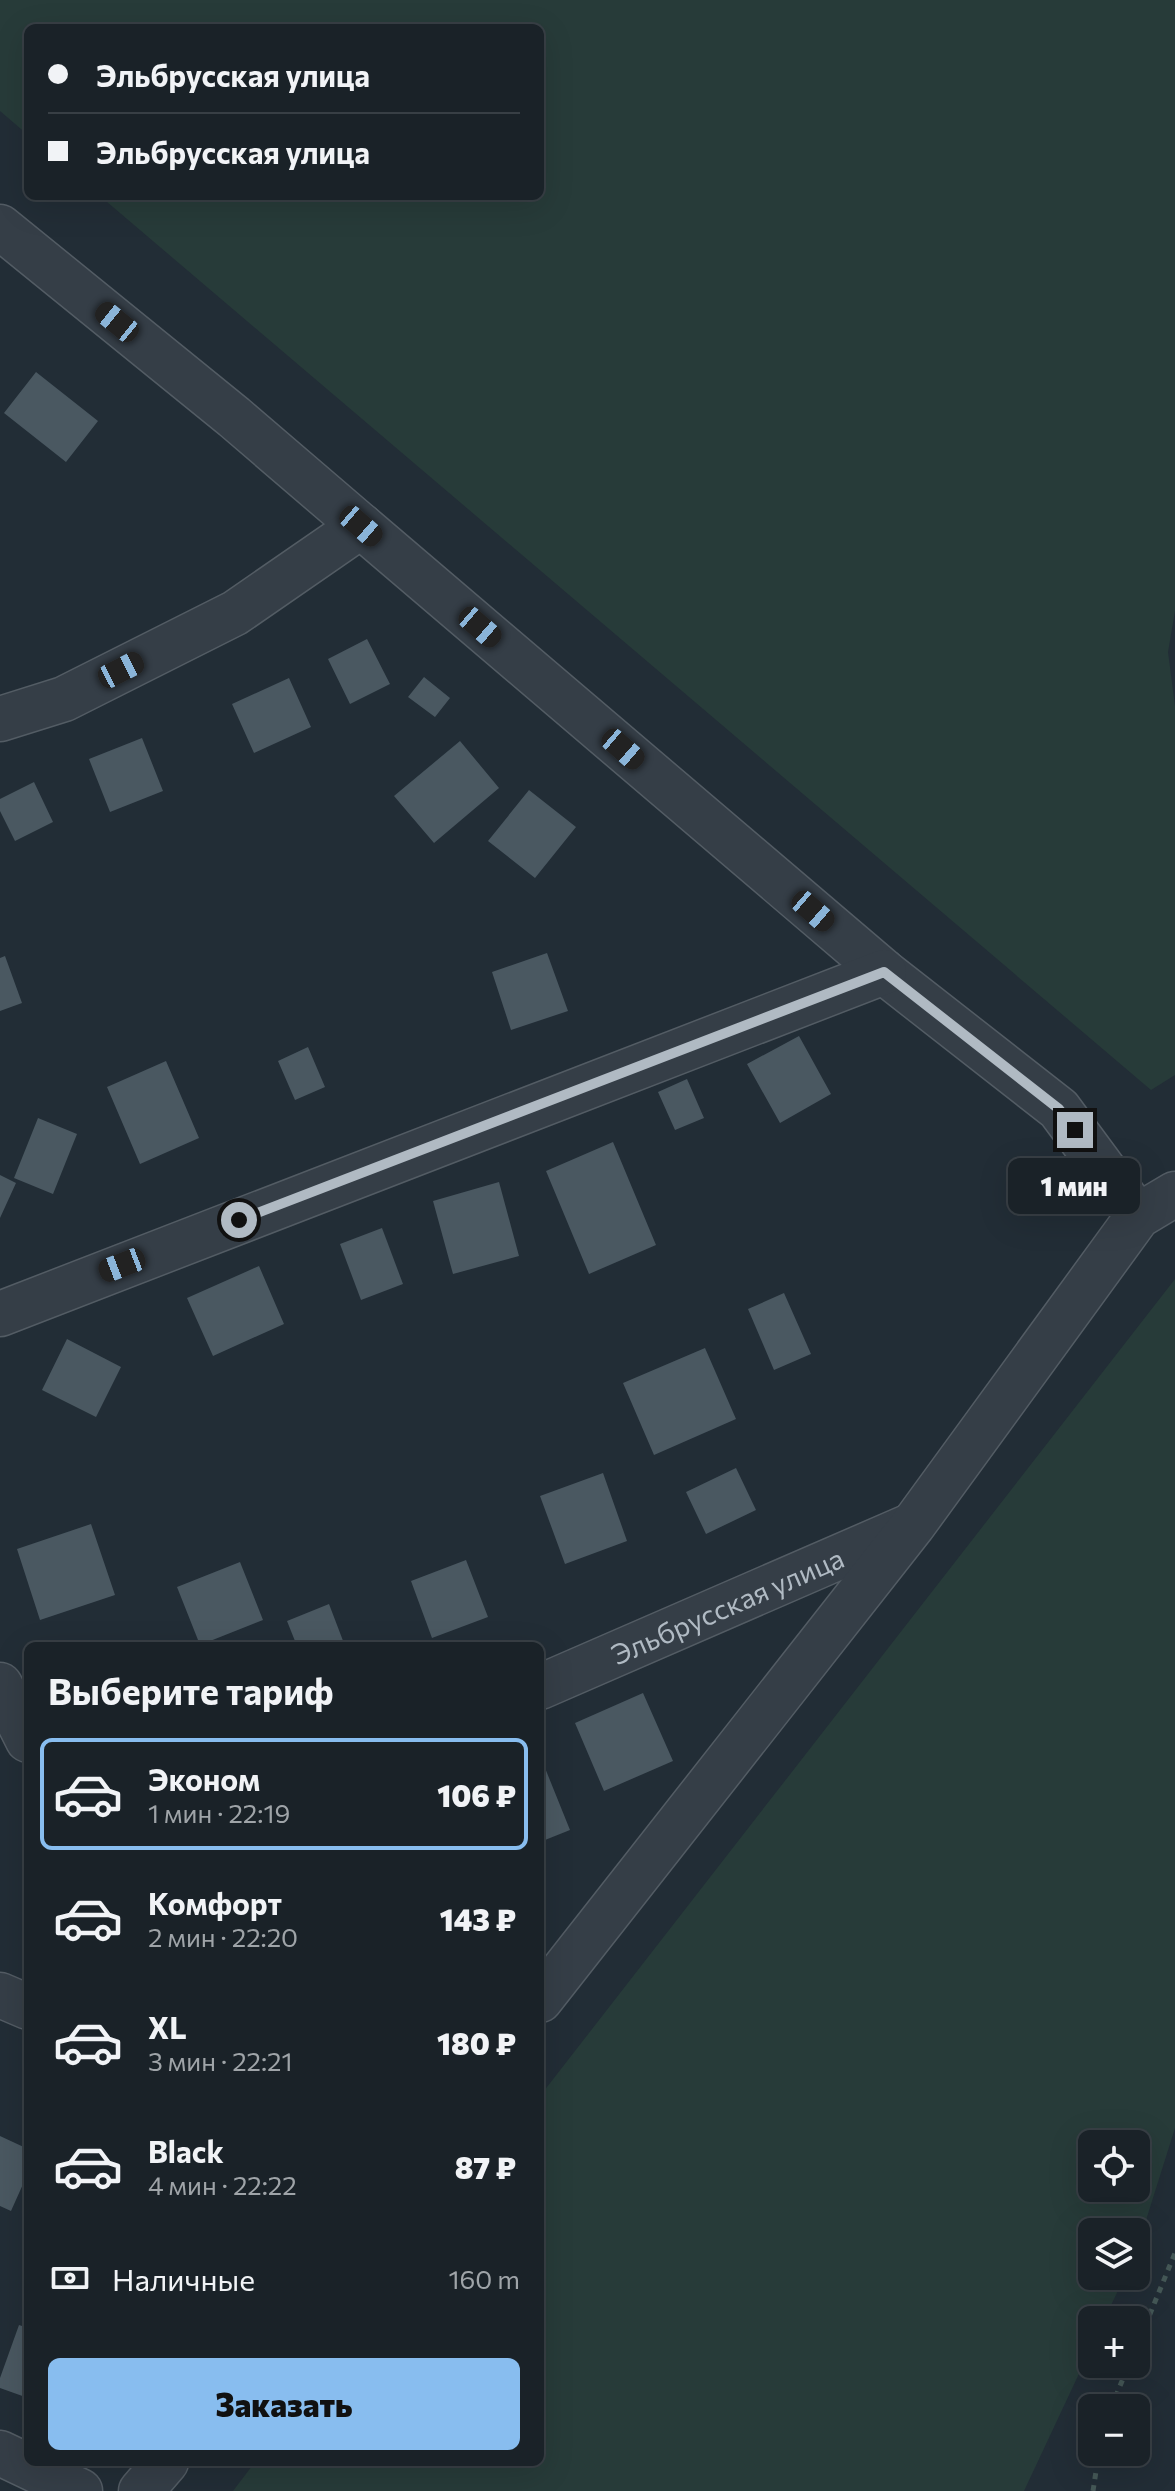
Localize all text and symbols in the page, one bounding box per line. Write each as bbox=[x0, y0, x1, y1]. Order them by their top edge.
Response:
text: Эльбрусская улица bbox=[96, 56, 370, 93]
text: Эльбрусская улица bbox=[96, 133, 370, 170]
car bbox=[91, 298, 143, 346]
car bbox=[335, 501, 387, 551]
car bbox=[454, 602, 506, 652]
car bbox=[94, 648, 148, 692]
car bbox=[597, 724, 649, 774]
car bbox=[787, 886, 839, 936]
route end bbox=[1057, 1112, 1093, 1148]
callout: 1 мин bbox=[1009, 1158, 1141, 1214]
text: 1 мин bbox=[1040, 1170, 1108, 1201]
route start bbox=[221, 1202, 257, 1238]
car bbox=[95, 1245, 149, 1285]
street label: Эльбрусская улица bbox=[606, 1540, 849, 1671]
text: Выберите тариф bbox=[48, 1668, 333, 1712]
icon: car bbox=[52, 1758, 124, 1830]
text: Эконом bbox=[148, 1760, 260, 1797]
text: 106 ₽ bbox=[437, 1776, 516, 1813]
text: 1 мин · 22:19 bbox=[148, 1797, 290, 1828]
icon: car bbox=[52, 1882, 124, 1954]
text: Комфорт bbox=[148, 1884, 282, 1921]
text: 143 ₽ bbox=[440, 1900, 516, 1937]
text: 2 мин · 22:20 bbox=[148, 1921, 298, 1952]
icon: car bbox=[52, 2006, 124, 2078]
text: XL bbox=[148, 2008, 187, 2045]
text: 180 ₽ bbox=[437, 2024, 516, 2061]
text: 3 мин · 22:21 bbox=[148, 2045, 293, 2076]
icon: car bbox=[52, 2130, 124, 2202]
map controls bbox=[1078, 2130, 1150, 2466]
button: locate bbox=[1078, 2130, 1150, 2202]
text: Black bbox=[148, 2132, 224, 2169]
text: 87 ₽ bbox=[455, 2148, 516, 2185]
text: 4 мин · 22:22 bbox=[148, 2169, 297, 2200]
button: layers bbox=[1078, 2218, 1150, 2290]
icon: cash bbox=[48, 2256, 92, 2300]
text: Наличные bbox=[112, 2260, 255, 2297]
text: 160 m bbox=[448, 2263, 520, 2294]
button: + bbox=[1078, 2306, 1150, 2378]
button: Заказать bbox=[48, 2358, 520, 2450]
button: − bbox=[1078, 2394, 1150, 2466]

